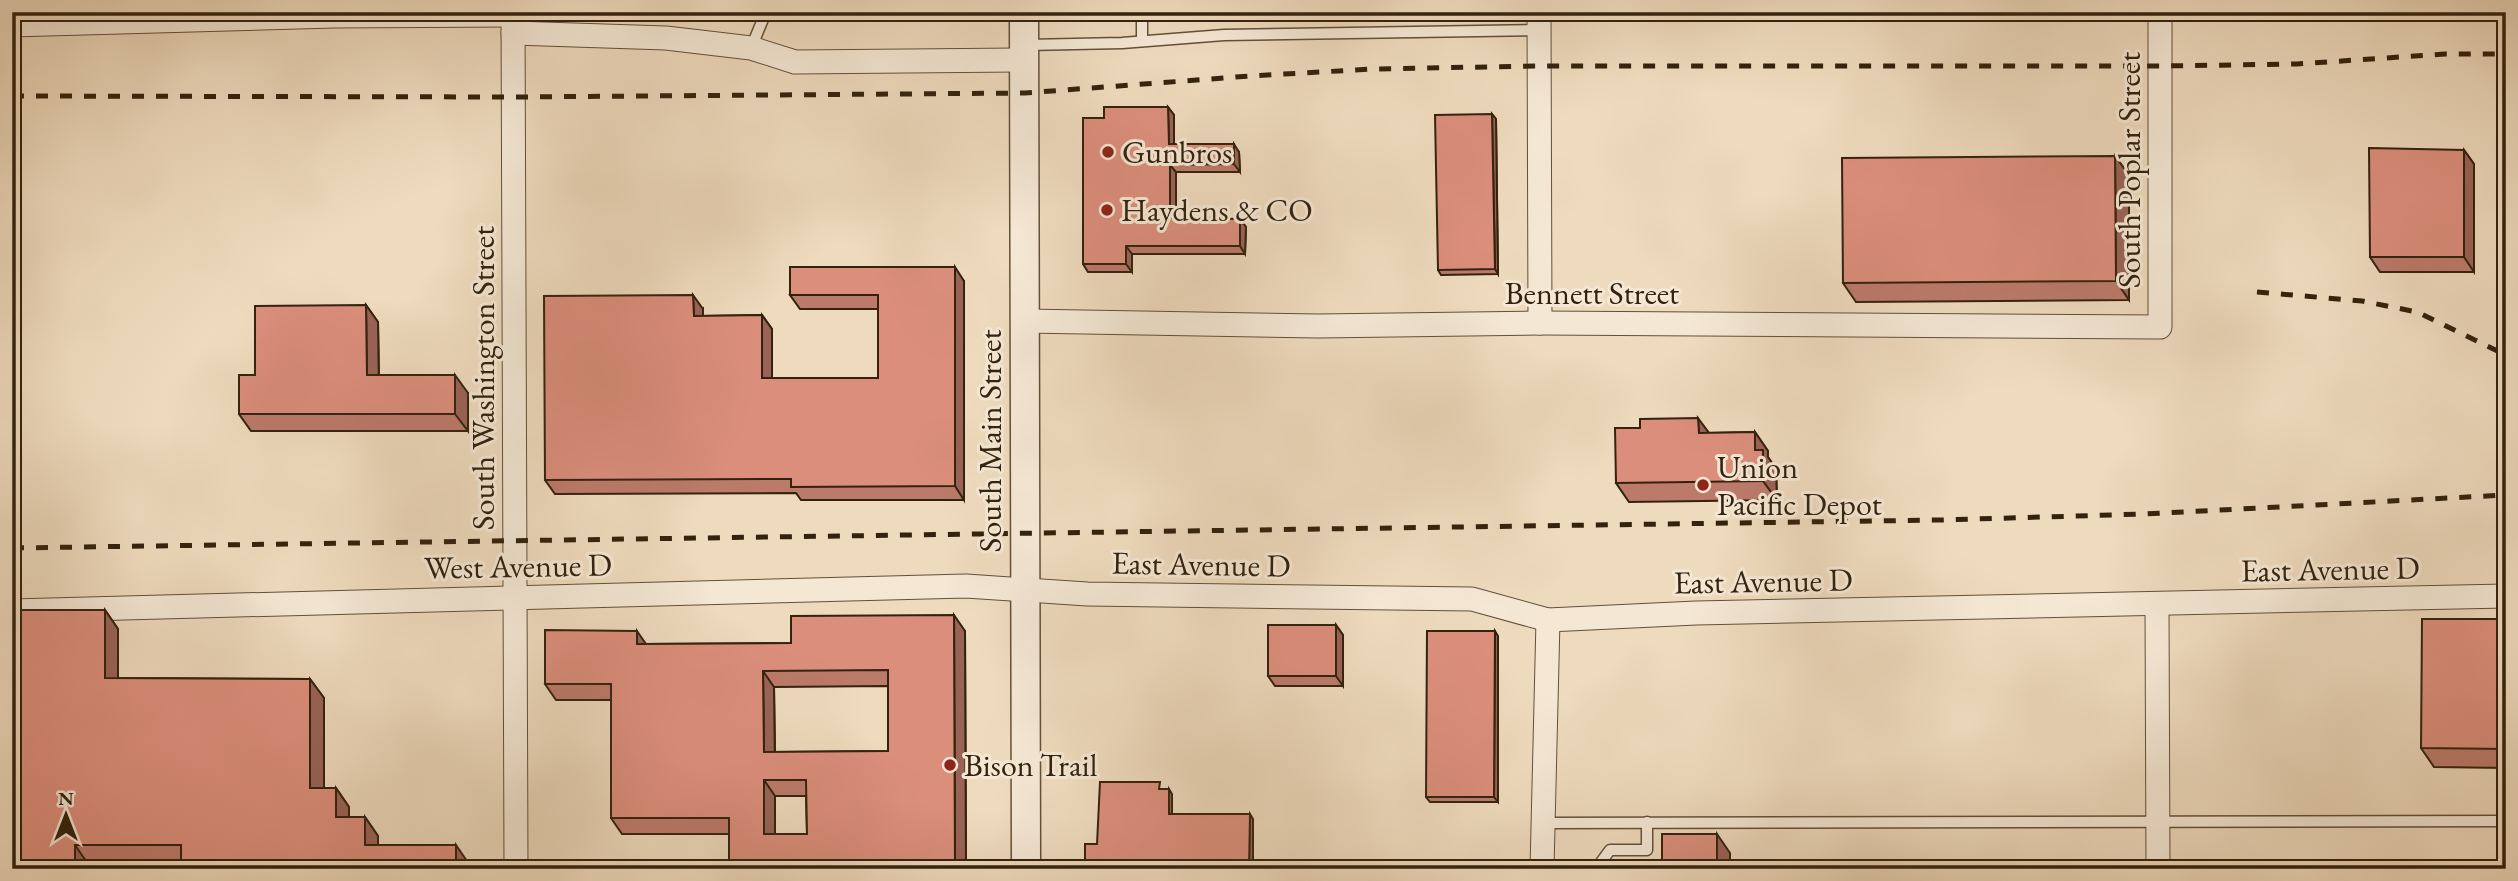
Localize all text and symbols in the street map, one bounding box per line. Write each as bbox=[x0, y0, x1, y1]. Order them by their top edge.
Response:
street label: South Poplar Street bbox=[2108, 52, 2150, 288]
place label: Gunbros bbox=[1122, 131, 1232, 173]
marker: Gunbros bbox=[1100, 144, 1116, 160]
place label: Haydens & CO bbox=[1121, 189, 1313, 231]
marker: Haydens & CO bbox=[1099, 202, 1115, 218]
street label: South Washington Street bbox=[462, 226, 504, 530]
street label: Bennett Street bbox=[1505, 272, 1679, 314]
street label: South Main Street bbox=[969, 330, 1011, 552]
place label: Union Pacific Depot bbox=[1717, 446, 1882, 525]
marker: Union Pacific Depot bbox=[1695, 477, 1711, 493]
street label: East Avenue D bbox=[1111, 541, 1291, 587]
street label: West Avenue D bbox=[424, 543, 612, 589]
street label: East Avenue D bbox=[2240, 546, 2420, 592]
street label: East Avenue D bbox=[1673, 558, 1853, 604]
place label: Bison Trail bbox=[964, 744, 1098, 786]
marker: Bison Trail bbox=[942, 757, 958, 773]
north arrow bbox=[32, 780, 102, 850]
text: N bbox=[58, 786, 74, 811]

